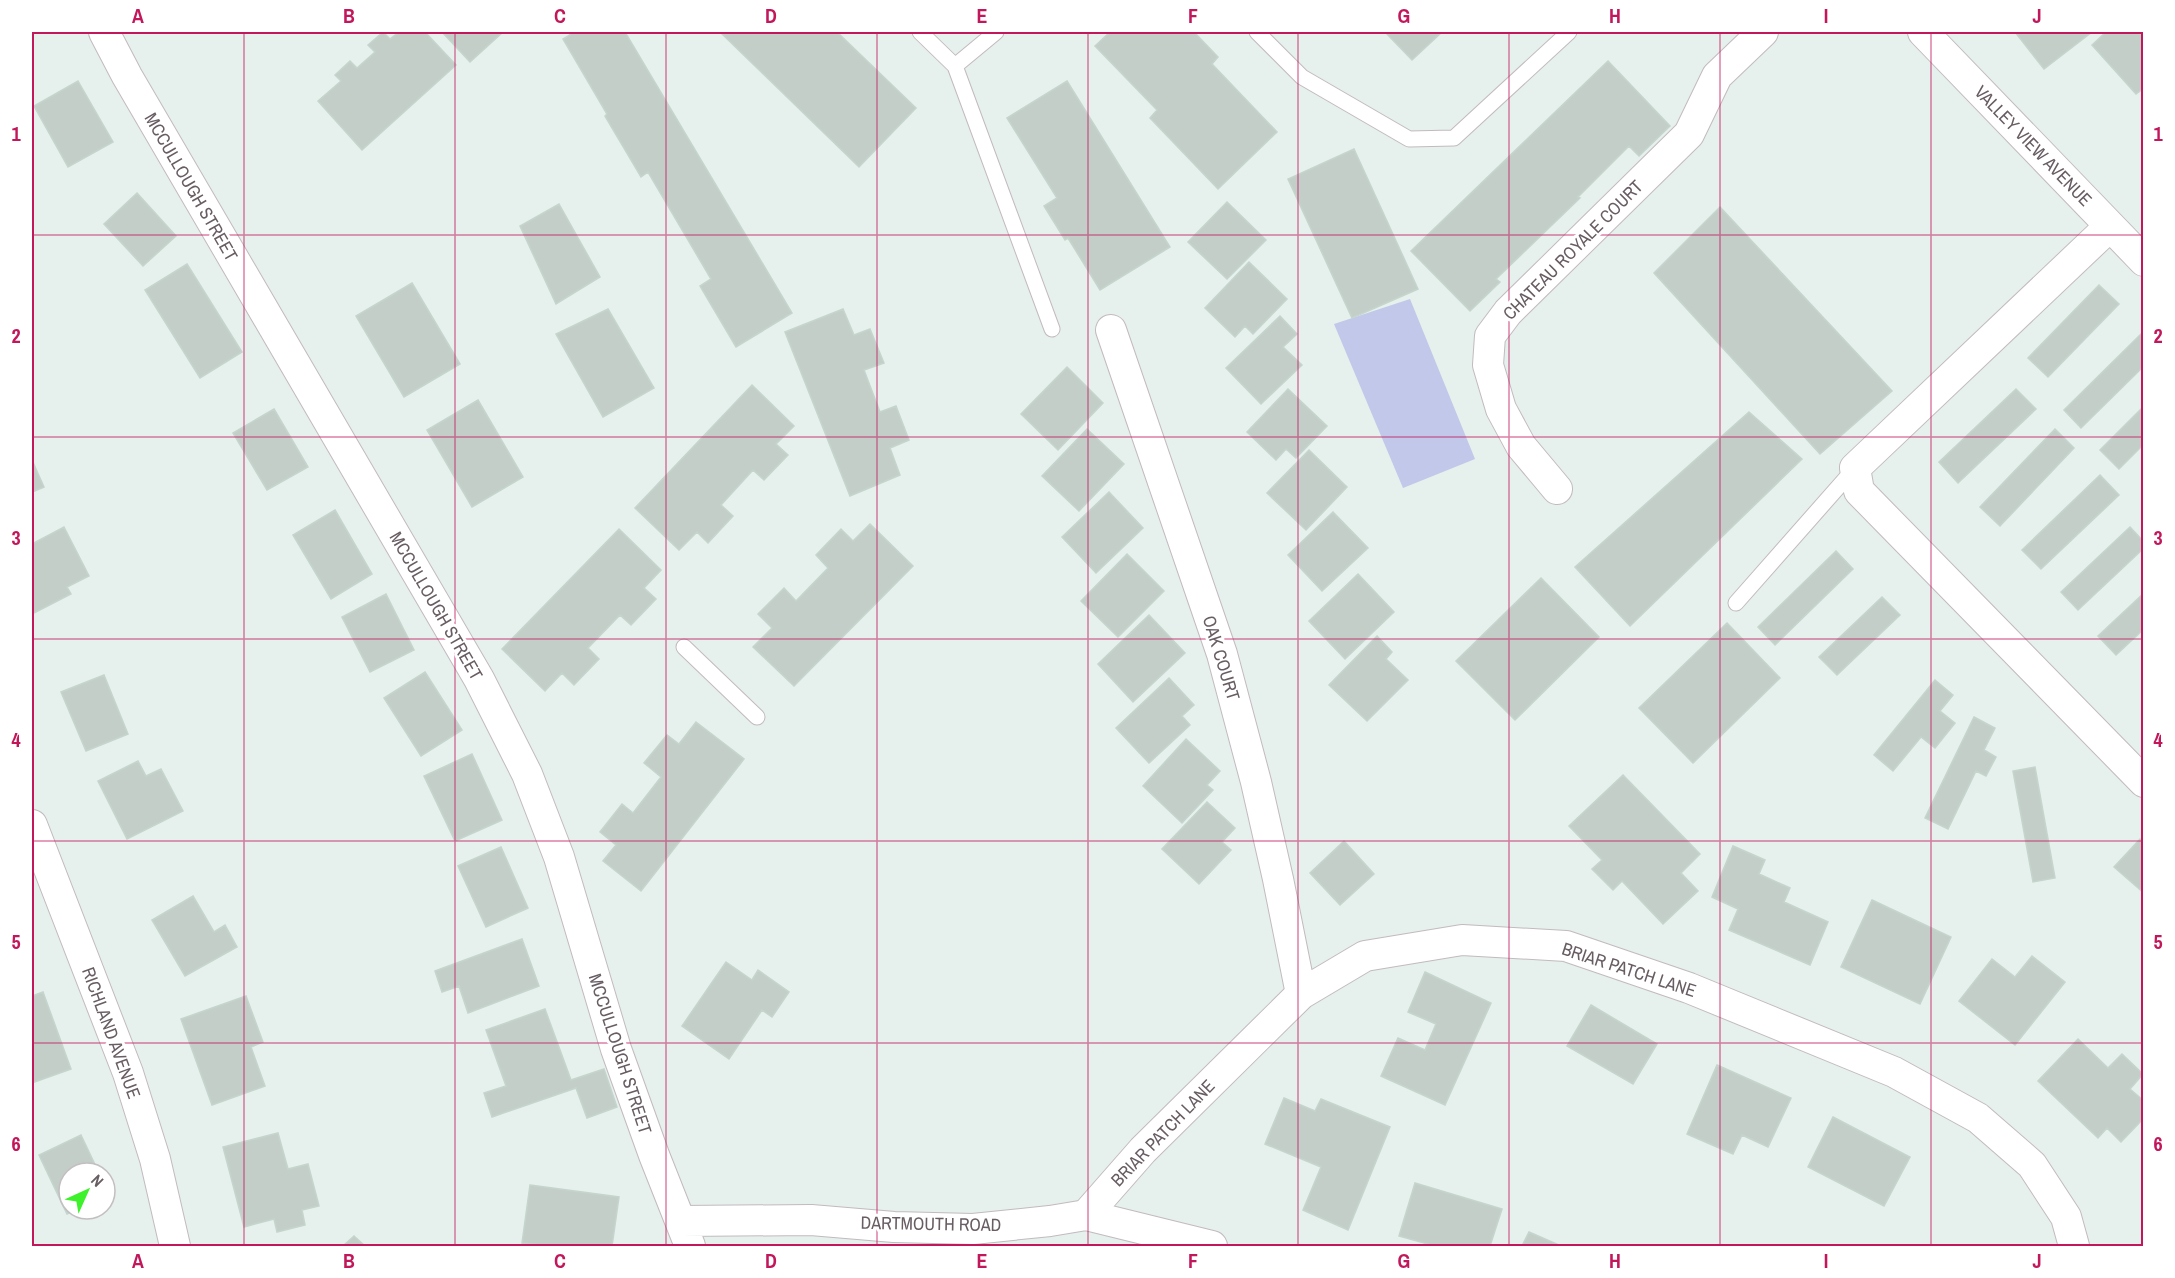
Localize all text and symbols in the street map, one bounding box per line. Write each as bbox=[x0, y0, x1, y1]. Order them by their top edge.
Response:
text: A bbox=[132, 2, 144, 29]
text: B bbox=[343, 2, 355, 29]
text: C bbox=[554, 2, 566, 29]
text: D bbox=[765, 2, 777, 29]
text: E bbox=[977, 2, 988, 29]
text: F bbox=[1188, 2, 1198, 29]
text: G bbox=[1398, 2, 1410, 29]
text: H bbox=[1609, 2, 1621, 29]
text: I bbox=[1824, 2, 1828, 29]
text: J bbox=[2032, 2, 2042, 29]
street label: VALLEY VIEW AVENUE bbox=[1969, 80, 2098, 212]
street label: MCCULLOUGH STREET bbox=[139, 108, 244, 265]
text: 1 bbox=[11, 120, 21, 147]
text: 1 bbox=[2153, 120, 2163, 147]
street label: CHATEAU ROYALE COURT bbox=[1497, 174, 1648, 325]
text: 2 bbox=[11, 322, 21, 349]
text: 2 bbox=[2153, 322, 2163, 349]
text: 3 bbox=[11, 524, 21, 551]
text: 3 bbox=[2153, 524, 2163, 551]
street label: MCCULLOUGH STREET bbox=[384, 527, 489, 684]
street label: OAK COURT bbox=[1197, 612, 1246, 703]
text: 4 bbox=[11, 726, 21, 753]
text: 4 bbox=[2153, 726, 2163, 753]
text: 5 bbox=[11, 928, 21, 955]
text: 5 bbox=[2153, 928, 2163, 955]
street label: BRIAR PATCH LANE bbox=[1559, 936, 1699, 1003]
street label: RICHLAND AVENUE bbox=[76, 964, 147, 1102]
street label: MCCULLOUGH STREET bbox=[583, 970, 658, 1137]
street label: BRIAR PATCH LANE bbox=[1105, 1074, 1220, 1192]
text: 6 bbox=[11, 1130, 21, 1157]
text: 6 bbox=[2153, 1130, 2163, 1157]
north arrow bbox=[57, 1161, 117, 1221]
text: N bbox=[86, 1169, 109, 1192]
street label: DARTMOUTH ROAD bbox=[860, 1210, 1002, 1237]
text: A bbox=[132, 1247, 144, 1274]
text: B bbox=[343, 1247, 355, 1274]
text: C bbox=[554, 1247, 566, 1274]
text: D bbox=[765, 1247, 777, 1274]
text: E bbox=[977, 1247, 988, 1274]
text: F bbox=[1188, 1247, 1198, 1274]
text: G bbox=[1398, 1247, 1410, 1274]
text: H bbox=[1609, 1247, 1621, 1274]
text: I bbox=[1824, 1247, 1828, 1274]
text: J bbox=[2032, 1247, 2042, 1274]

